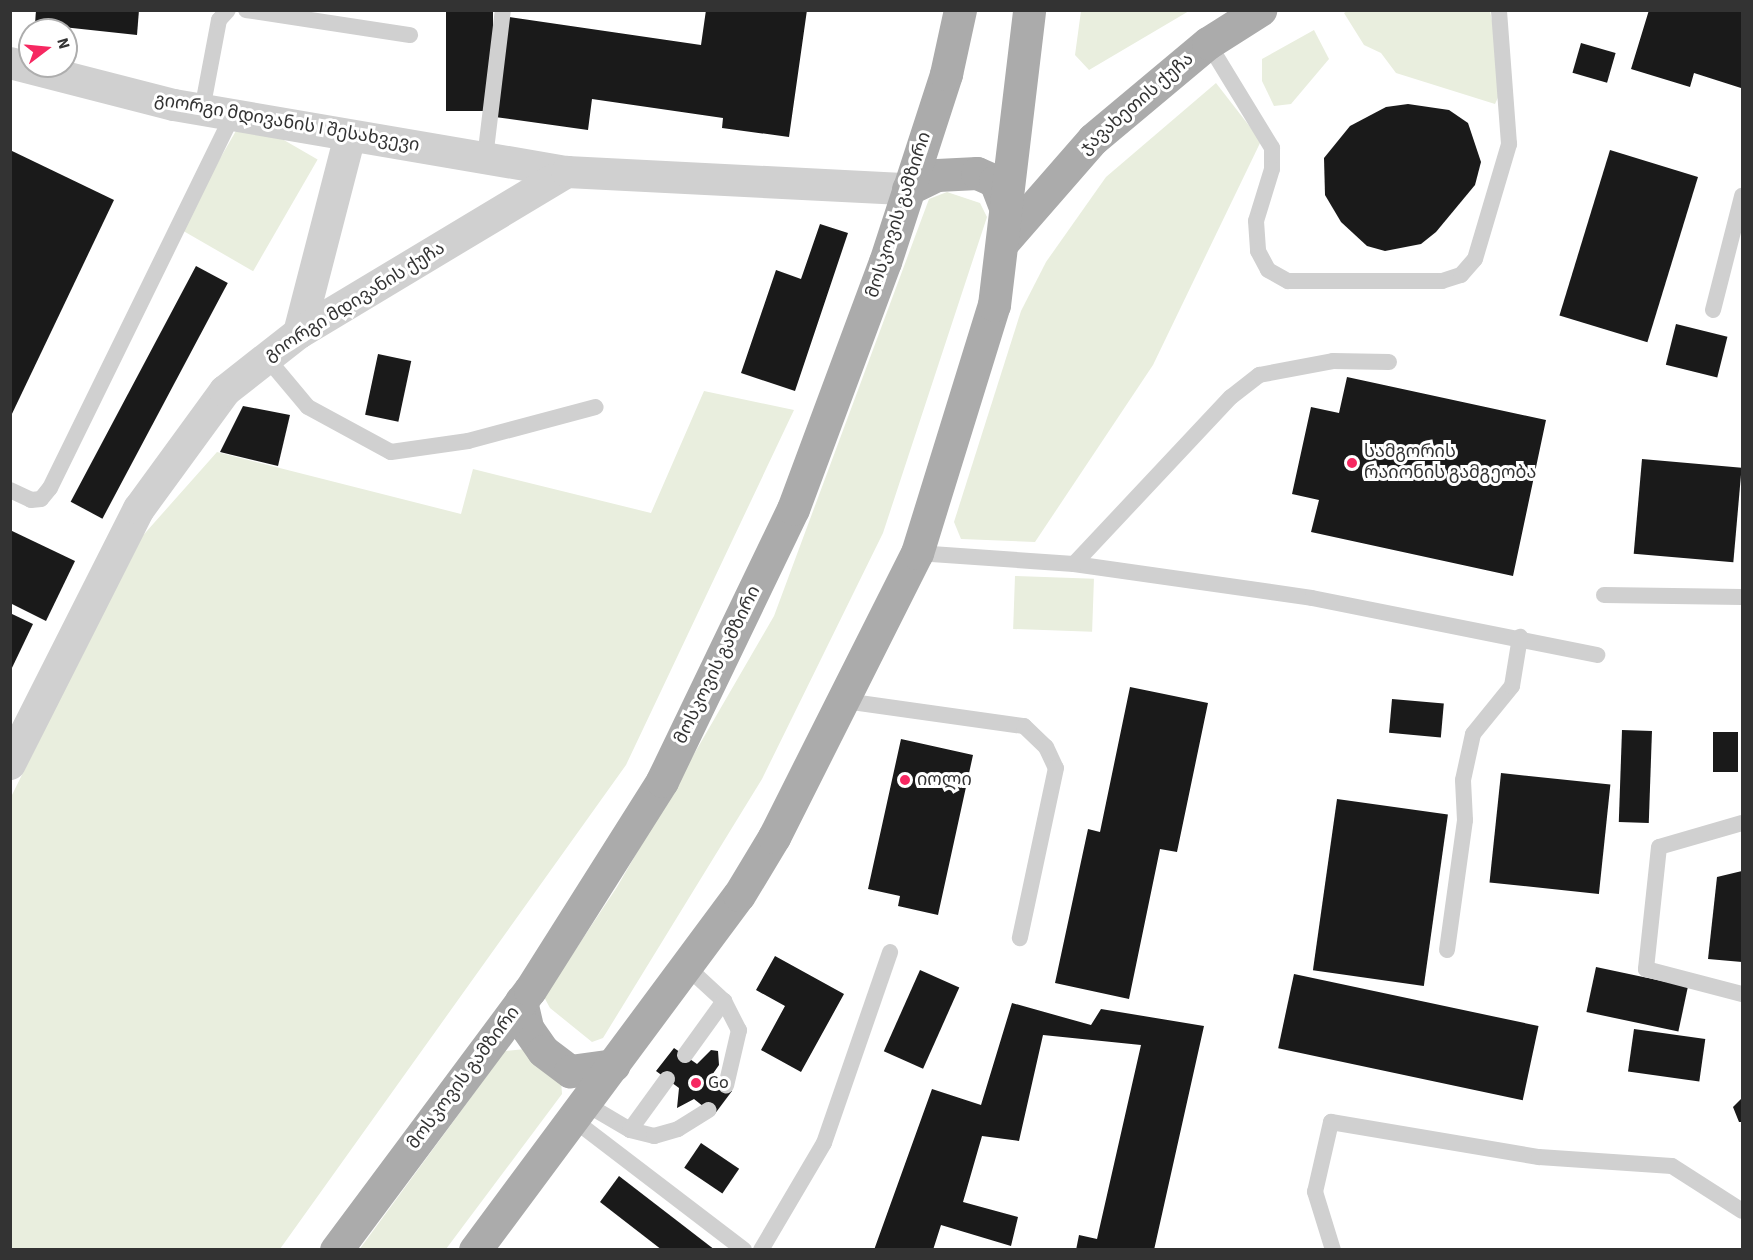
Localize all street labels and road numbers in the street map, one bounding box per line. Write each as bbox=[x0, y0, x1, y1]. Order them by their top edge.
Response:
street label: ჯავახეთის ქუჩა bbox=[1076, 49, 1198, 159]
street label: გიორგი მდივანის I შესახვევი bbox=[153, 89, 421, 157]
street label: მოსკოვის გამზირი bbox=[862, 129, 936, 301]
street label: გიორგი მდივანის ქუჩა bbox=[261, 238, 449, 366]
street label: მოსკოვის გამზირი bbox=[670, 582, 766, 748]
street label: მოსკოვის გამზირი bbox=[403, 1002, 525, 1154]

